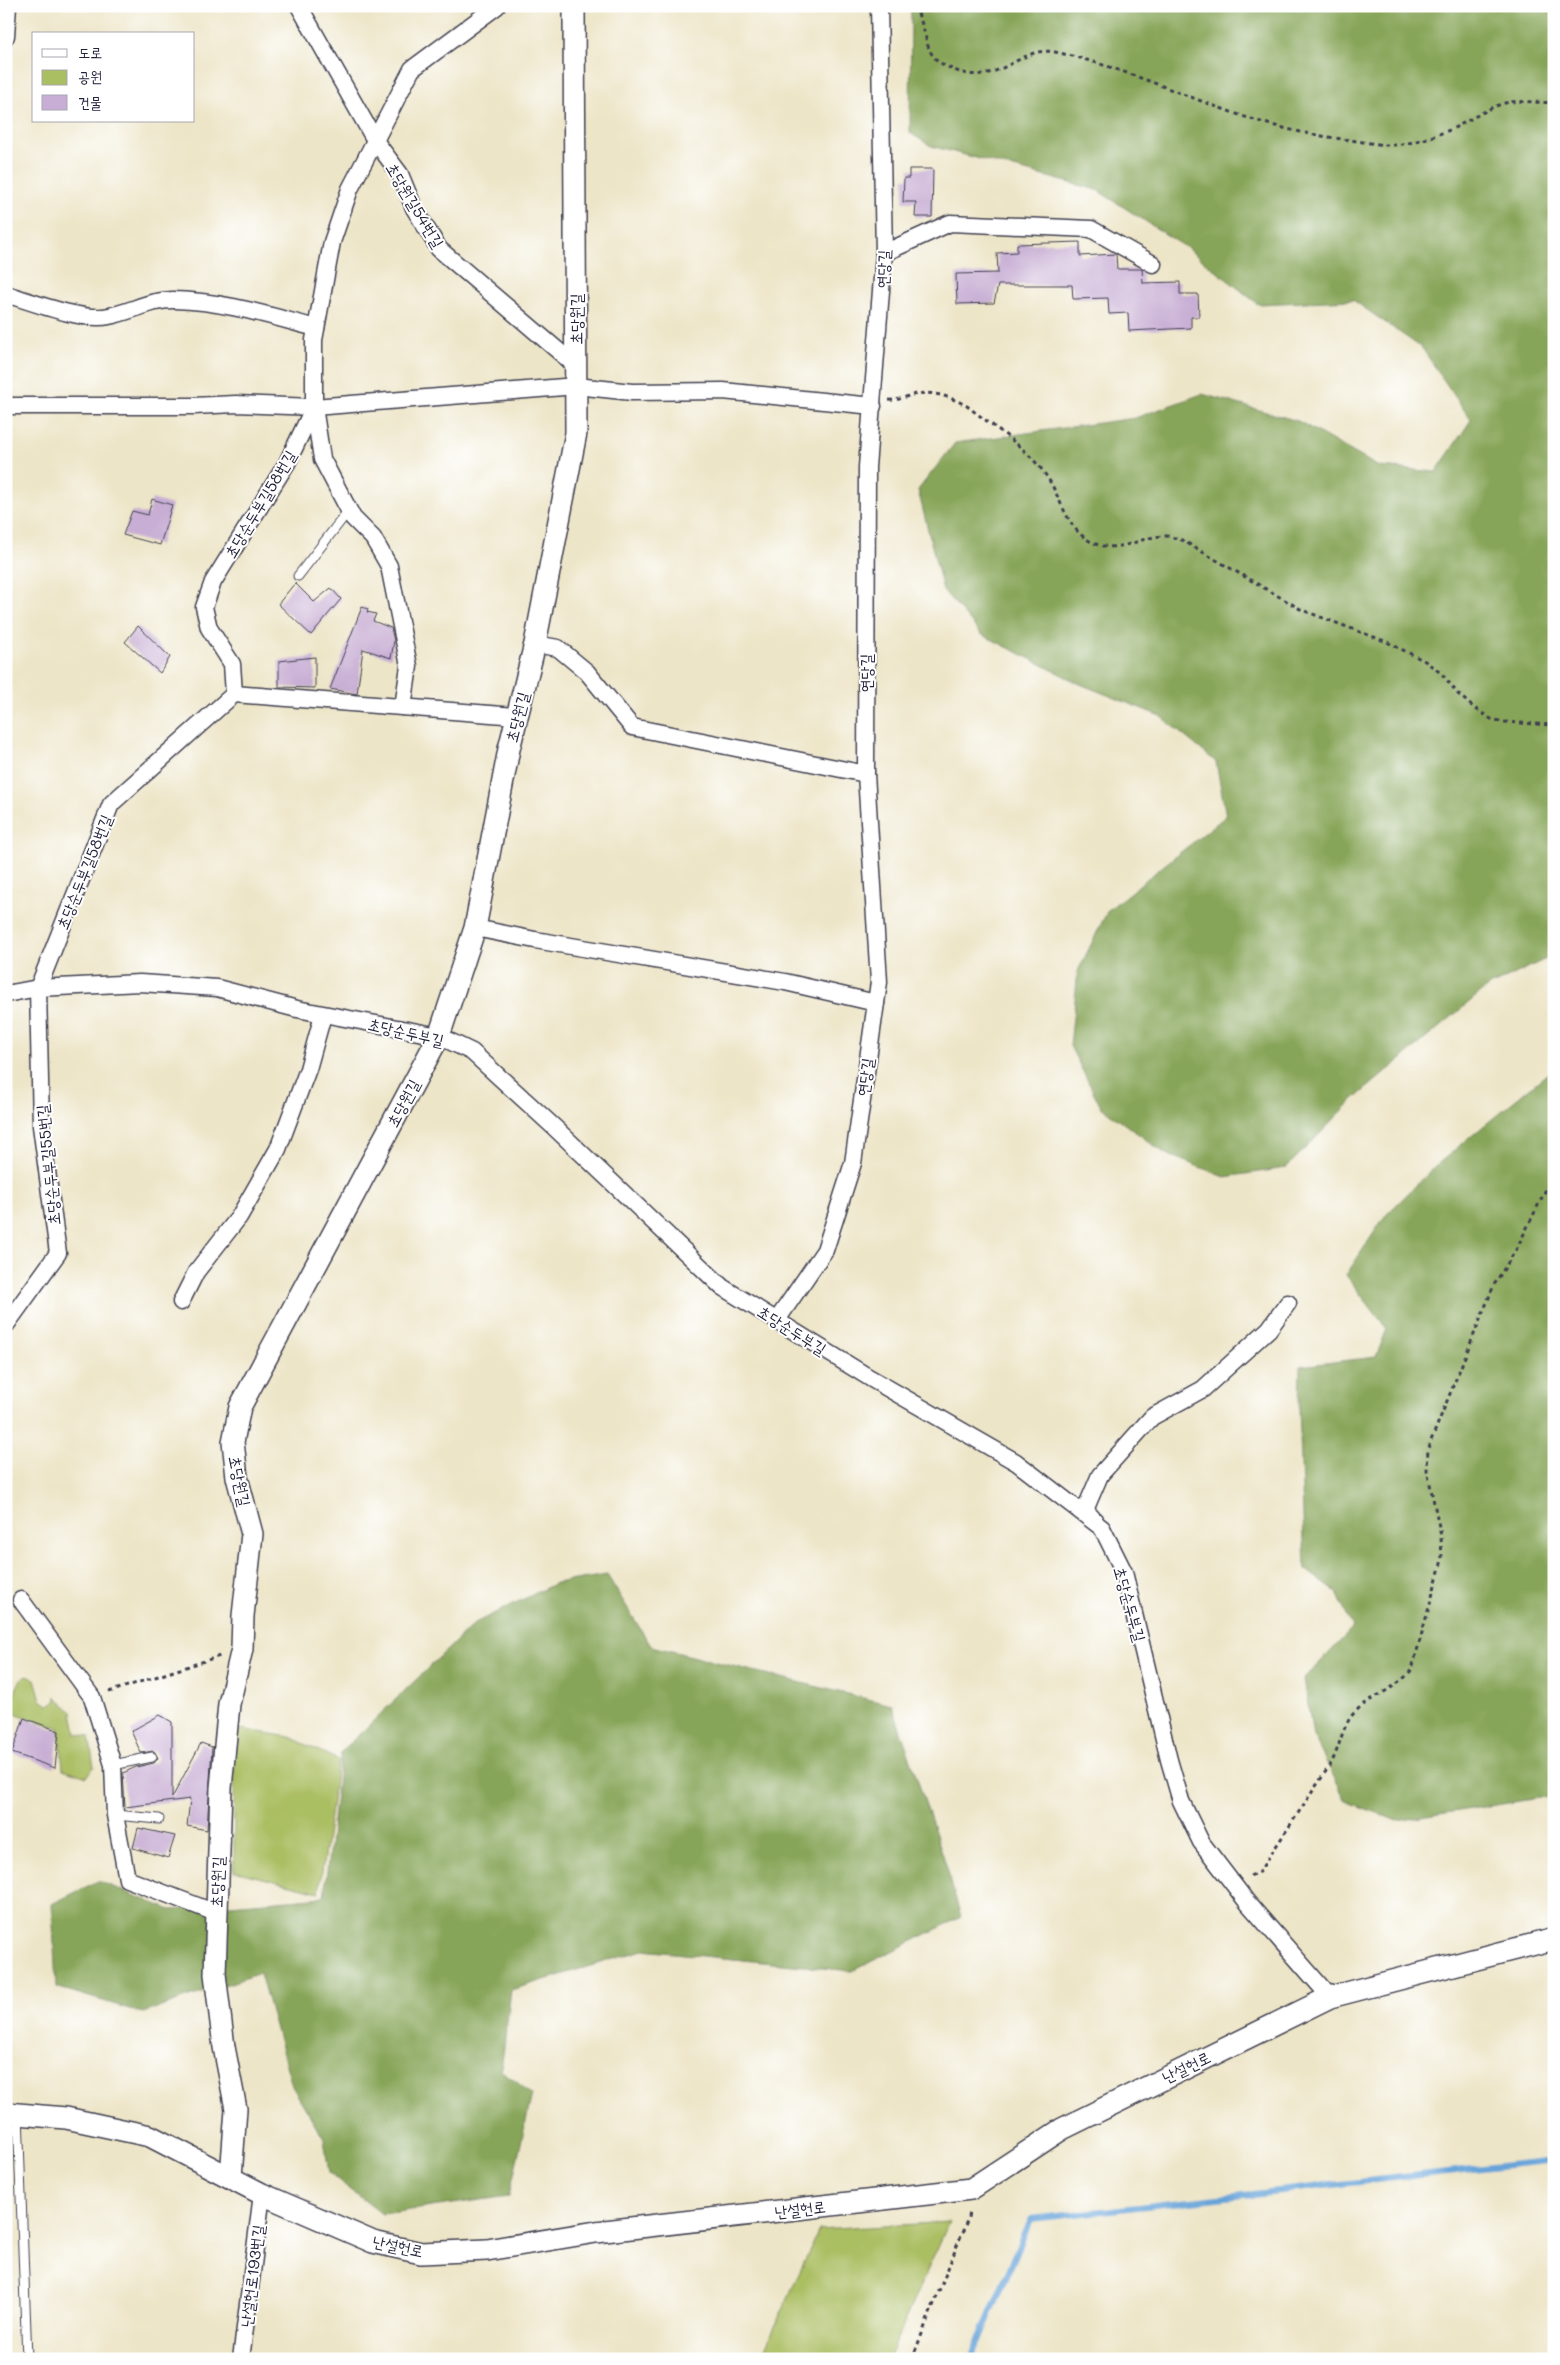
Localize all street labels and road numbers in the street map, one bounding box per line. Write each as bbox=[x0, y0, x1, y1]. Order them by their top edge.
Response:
street label: 초당원길54번길 bbox=[382, 158, 449, 251]
street label: 연당길 bbox=[871, 249, 894, 289]
street label: 초당원길 bbox=[565, 293, 586, 345]
street label: 초당순두부길58번길 bbox=[219, 446, 300, 561]
street label: 연당길 bbox=[855, 654, 876, 692]
street label: 초당원길 bbox=[500, 689, 533, 744]
street label: 초당순두부길58번길 bbox=[51, 811, 116, 932]
street label: 초당순두부길 bbox=[366, 1013, 446, 1050]
street label: 연당길 bbox=[851, 1056, 878, 1098]
street label: 초당원길 bbox=[381, 1075, 424, 1130]
street label: 초당순두부길55번길 bbox=[31, 1103, 64, 1227]
street label: 초당순두부길 bbox=[754, 1300, 831, 1359]
street label: 초당원길 bbox=[225, 1454, 256, 1508]
street label: 초당순두부길 bbox=[1110, 1564, 1151, 1644]
street label: 초당원길 bbox=[205, 1856, 228, 1908]
street label: 난설헌로 bbox=[1158, 2046, 1214, 2087]
street label: 난설헌로 bbox=[773, 2195, 827, 2222]
street label: 난설헌로193번길 bbox=[235, 2223, 268, 2328]
street label: 난설헌로 bbox=[371, 2230, 425, 2261]

